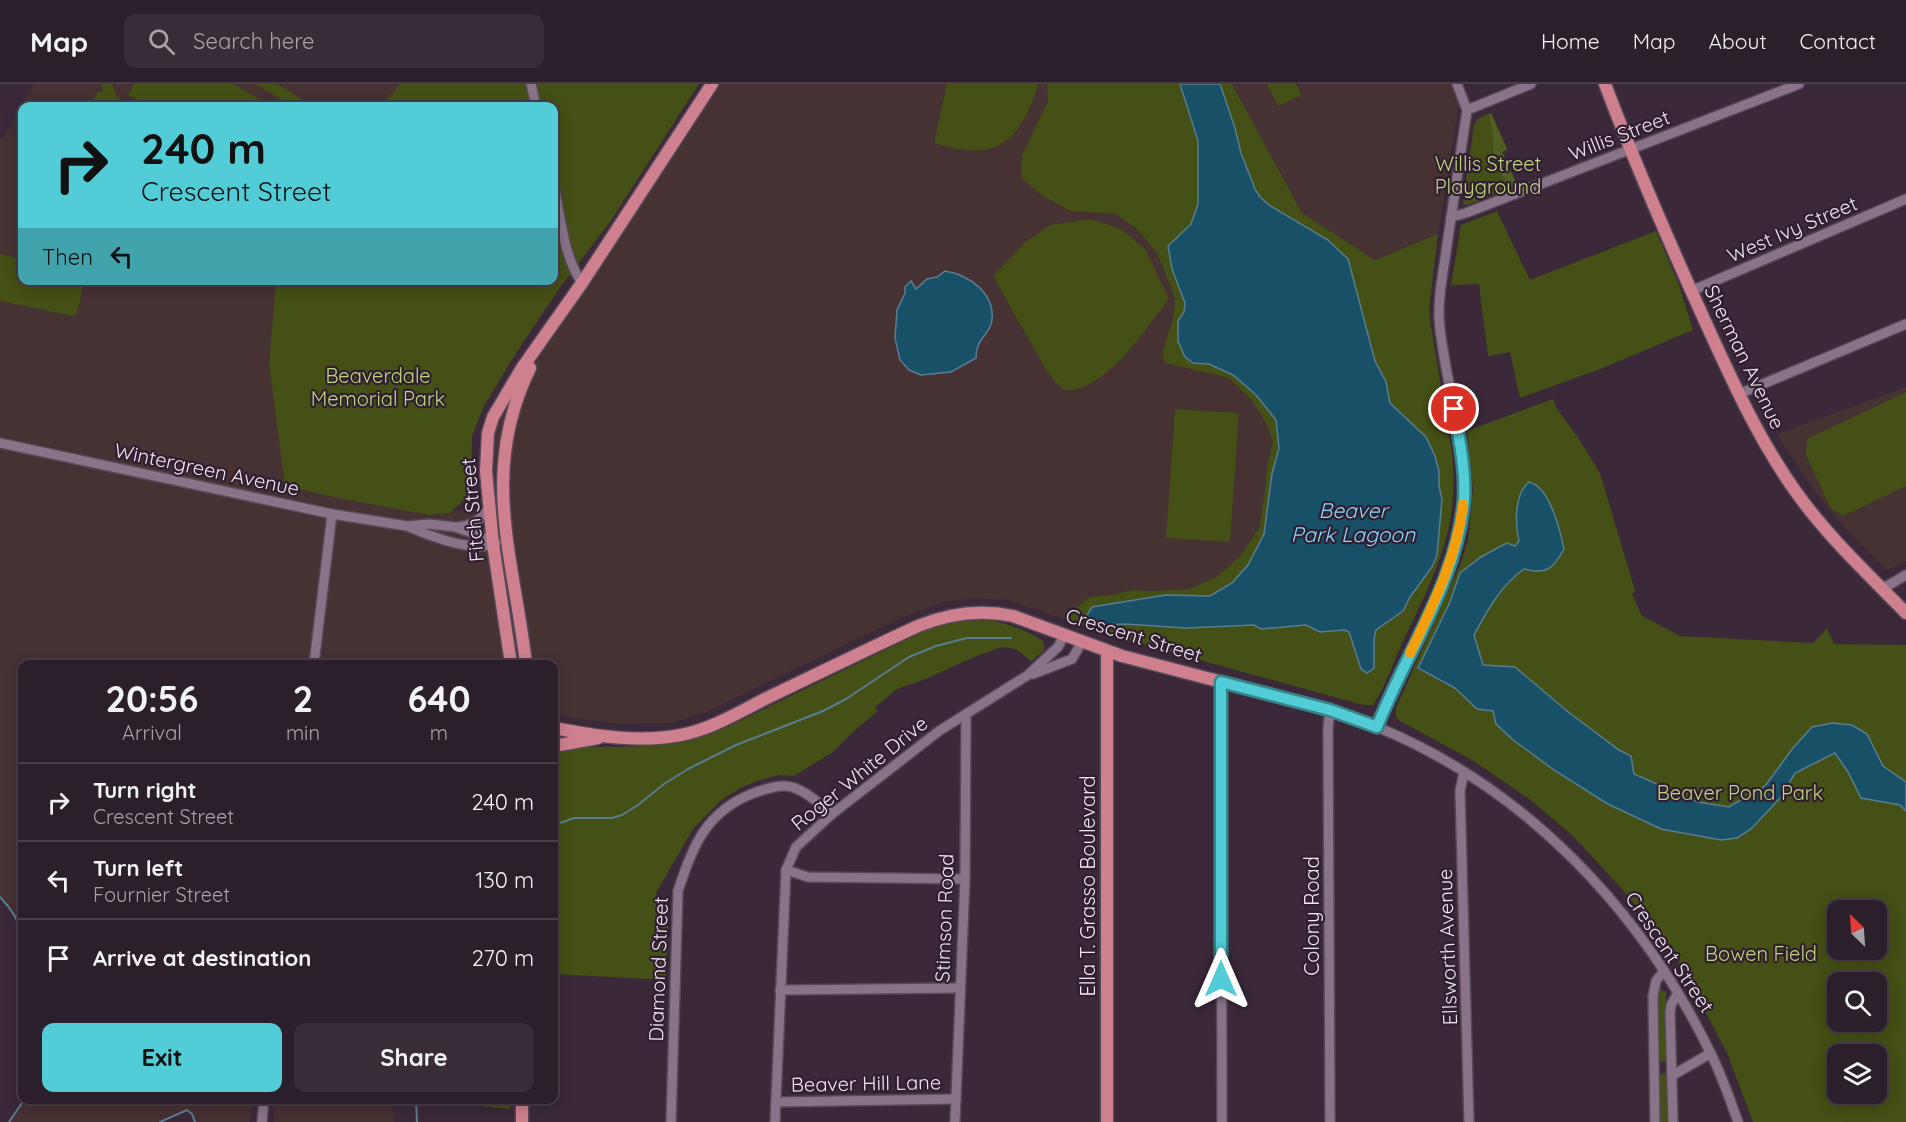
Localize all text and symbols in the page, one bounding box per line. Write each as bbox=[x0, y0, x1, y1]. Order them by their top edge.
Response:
search box bbox=[124, 14, 544, 68]
text: Map bbox=[30, 24, 88, 59]
icon: search bbox=[145, 25, 178, 58]
text: Search here bbox=[193, 27, 315, 55]
text: Home bbox=[1541, 28, 1600, 54]
text: Map bbox=[1633, 28, 1676, 54]
text: About bbox=[1709, 28, 1767, 54]
text: Contact bbox=[1800, 28, 1876, 54]
street label: Willis Street bbox=[1565, 104, 1673, 166]
text: 240 m bbox=[141, 122, 266, 175]
icon: right bbox=[42, 126, 120, 204]
park label: Willis Street Playground bbox=[1435, 151, 1542, 199]
text: Crescent Street bbox=[141, 174, 332, 208]
street label: West Ivy Street bbox=[1723, 190, 1861, 268]
icon: left bbox=[105, 240, 138, 273]
text: Then bbox=[42, 243, 93, 271]
street label: Sherman Avenue bbox=[1699, 281, 1791, 433]
park label: Beaverdale Memorial Park bbox=[311, 363, 445, 411]
pin bbox=[1428, 383, 1479, 434]
icon: arrive bbox=[1437, 392, 1470, 425]
street label: Wintergreen Avenue bbox=[112, 437, 302, 501]
street label: Fitch Street bbox=[455, 457, 489, 563]
water label: Beaver Park Lagoon bbox=[1291, 497, 1416, 547]
street label: Crescent Street bbox=[1063, 602, 1205, 668]
text: 20:56 bbox=[105, 676, 198, 721]
text: 2 bbox=[293, 676, 313, 721]
text: 640 bbox=[407, 676, 471, 721]
street label: Roger White Drive bbox=[786, 710, 932, 836]
text: Arrival bbox=[122, 720, 182, 745]
text: min bbox=[286, 720, 320, 745]
text: m bbox=[430, 720, 448, 745]
street label: Ella T. Grasso Boulevard bbox=[1075, 775, 1100, 997]
text: Turn right bbox=[93, 776, 197, 804]
park label: Beaver Pond Park bbox=[1657, 780, 1823, 805]
icon: right bbox=[42, 786, 75, 819]
text: 240 m bbox=[471, 788, 534, 816]
text: Crescent Street bbox=[93, 804, 234, 829]
street label: Stimson Road bbox=[929, 853, 959, 983]
text: Turn left bbox=[93, 854, 183, 882]
street label: Colony Road bbox=[1299, 856, 1324, 976]
icon: left bbox=[42, 864, 75, 897]
text: 130 m bbox=[475, 866, 534, 894]
street label: Ellsworth Avenue bbox=[1432, 868, 1462, 1026]
text: Fournier Street bbox=[93, 882, 230, 907]
street label: Crescent Street bbox=[1620, 887, 1720, 1018]
street label: Diamond Street bbox=[643, 896, 673, 1042]
north arrow bbox=[1827, 900, 1887, 960]
map controls bbox=[1827, 900, 1887, 1104]
park label: Bowen Field bbox=[1705, 941, 1817, 966]
icon: arrive bbox=[42, 942, 75, 975]
text: Arrive at destination bbox=[93, 944, 311, 972]
text: 270 m bbox=[472, 944, 534, 972]
position arrow bbox=[1189, 947, 1253, 1011]
button: search bbox=[1827, 972, 1887, 1032]
button: Exit bbox=[42, 1023, 282, 1092]
button: Share bbox=[294, 1023, 534, 1092]
button: layers bbox=[1827, 1044, 1887, 1104]
street label: Beaver Hill Lane bbox=[791, 1069, 941, 1097]

